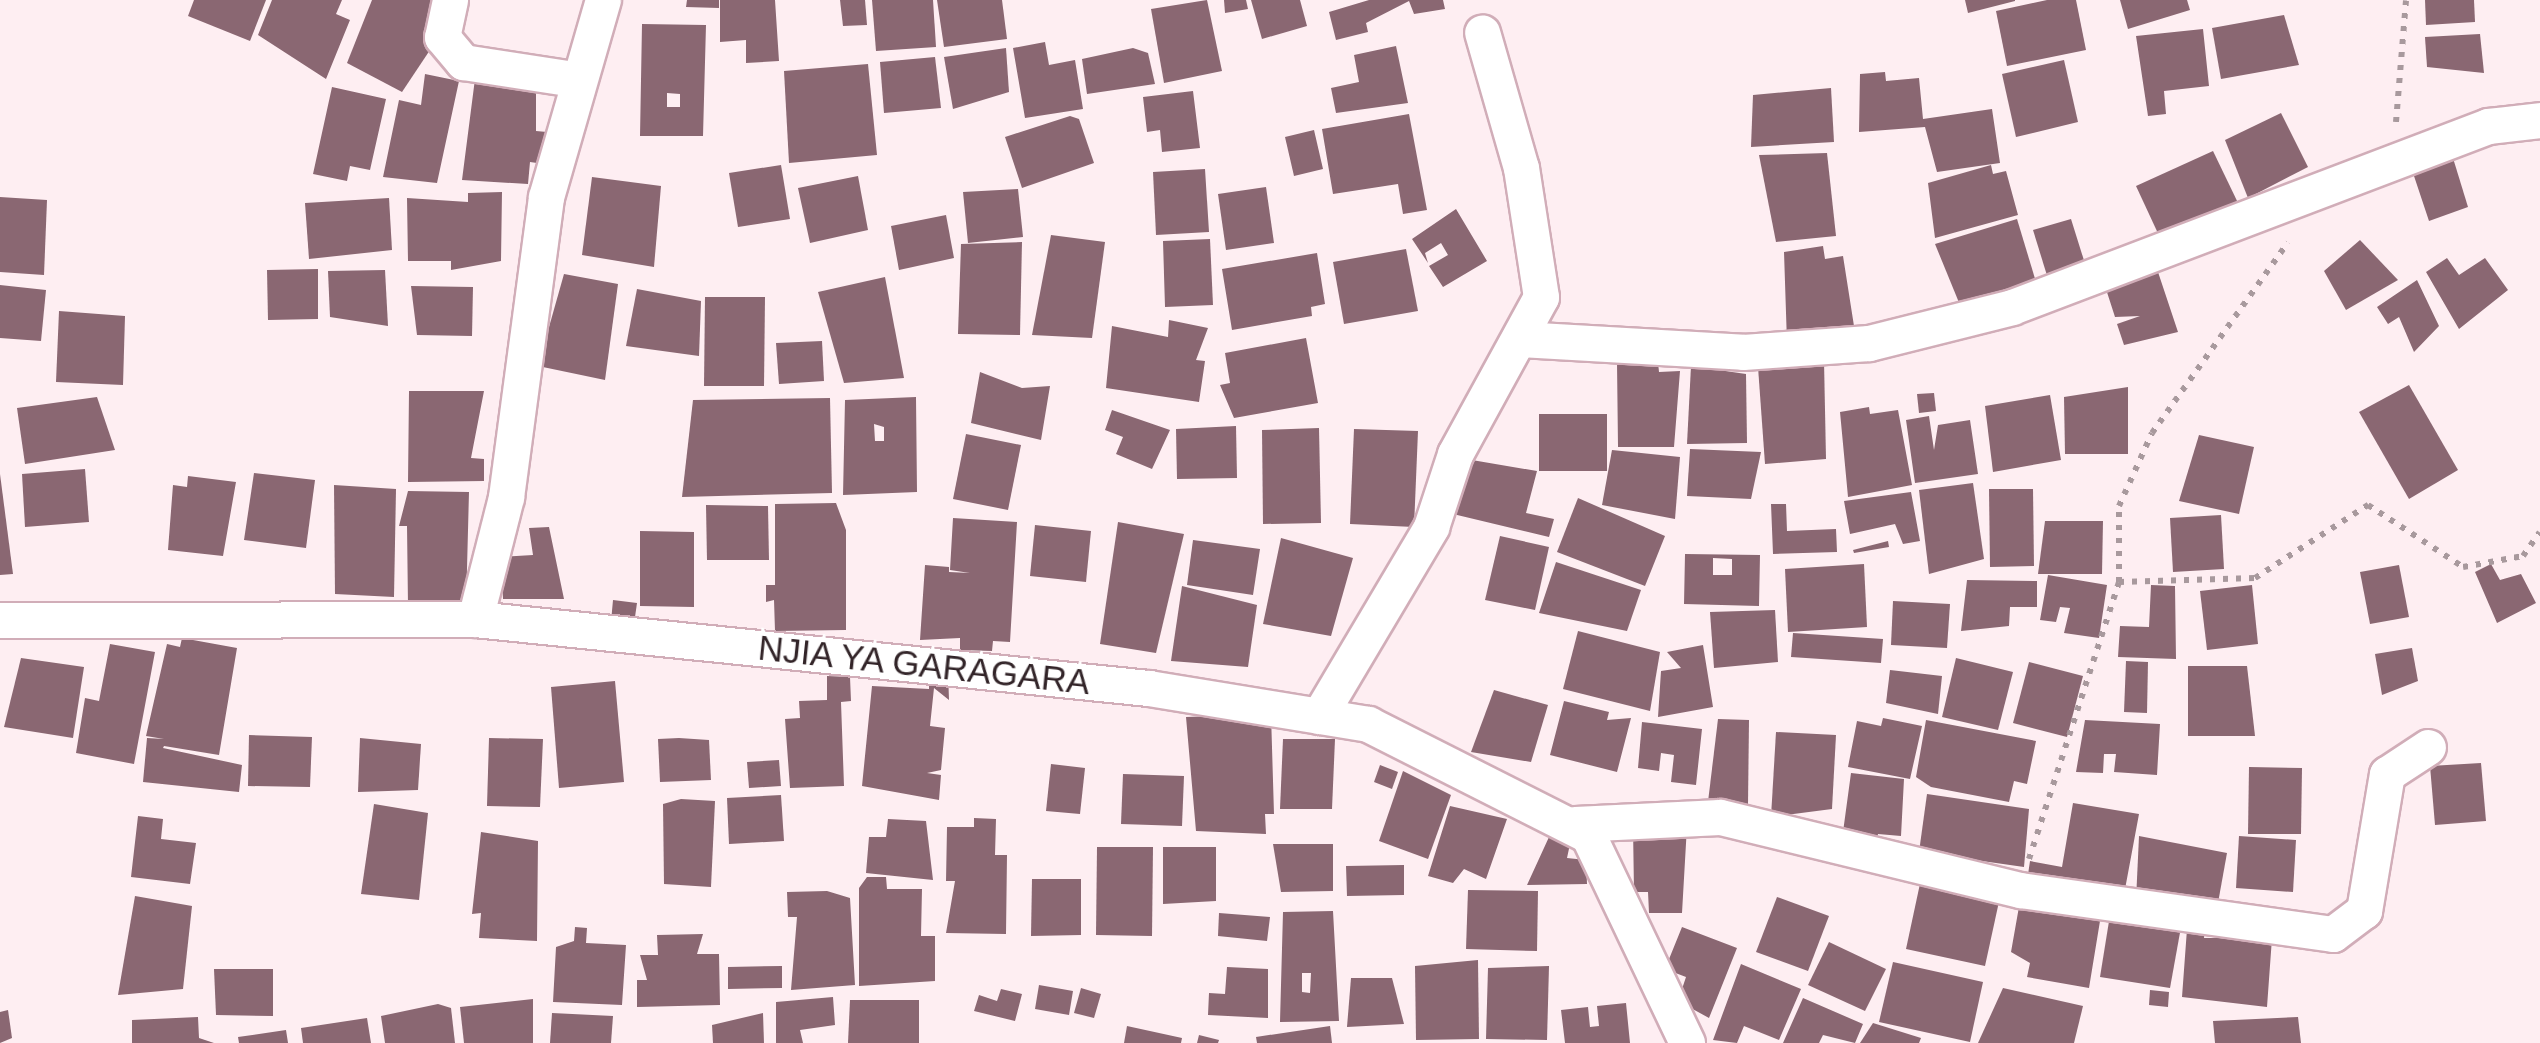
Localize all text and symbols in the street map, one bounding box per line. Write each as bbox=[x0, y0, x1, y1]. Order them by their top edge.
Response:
street label: NJIA YA GARAGARA bbox=[754, 626, 1094, 704]

